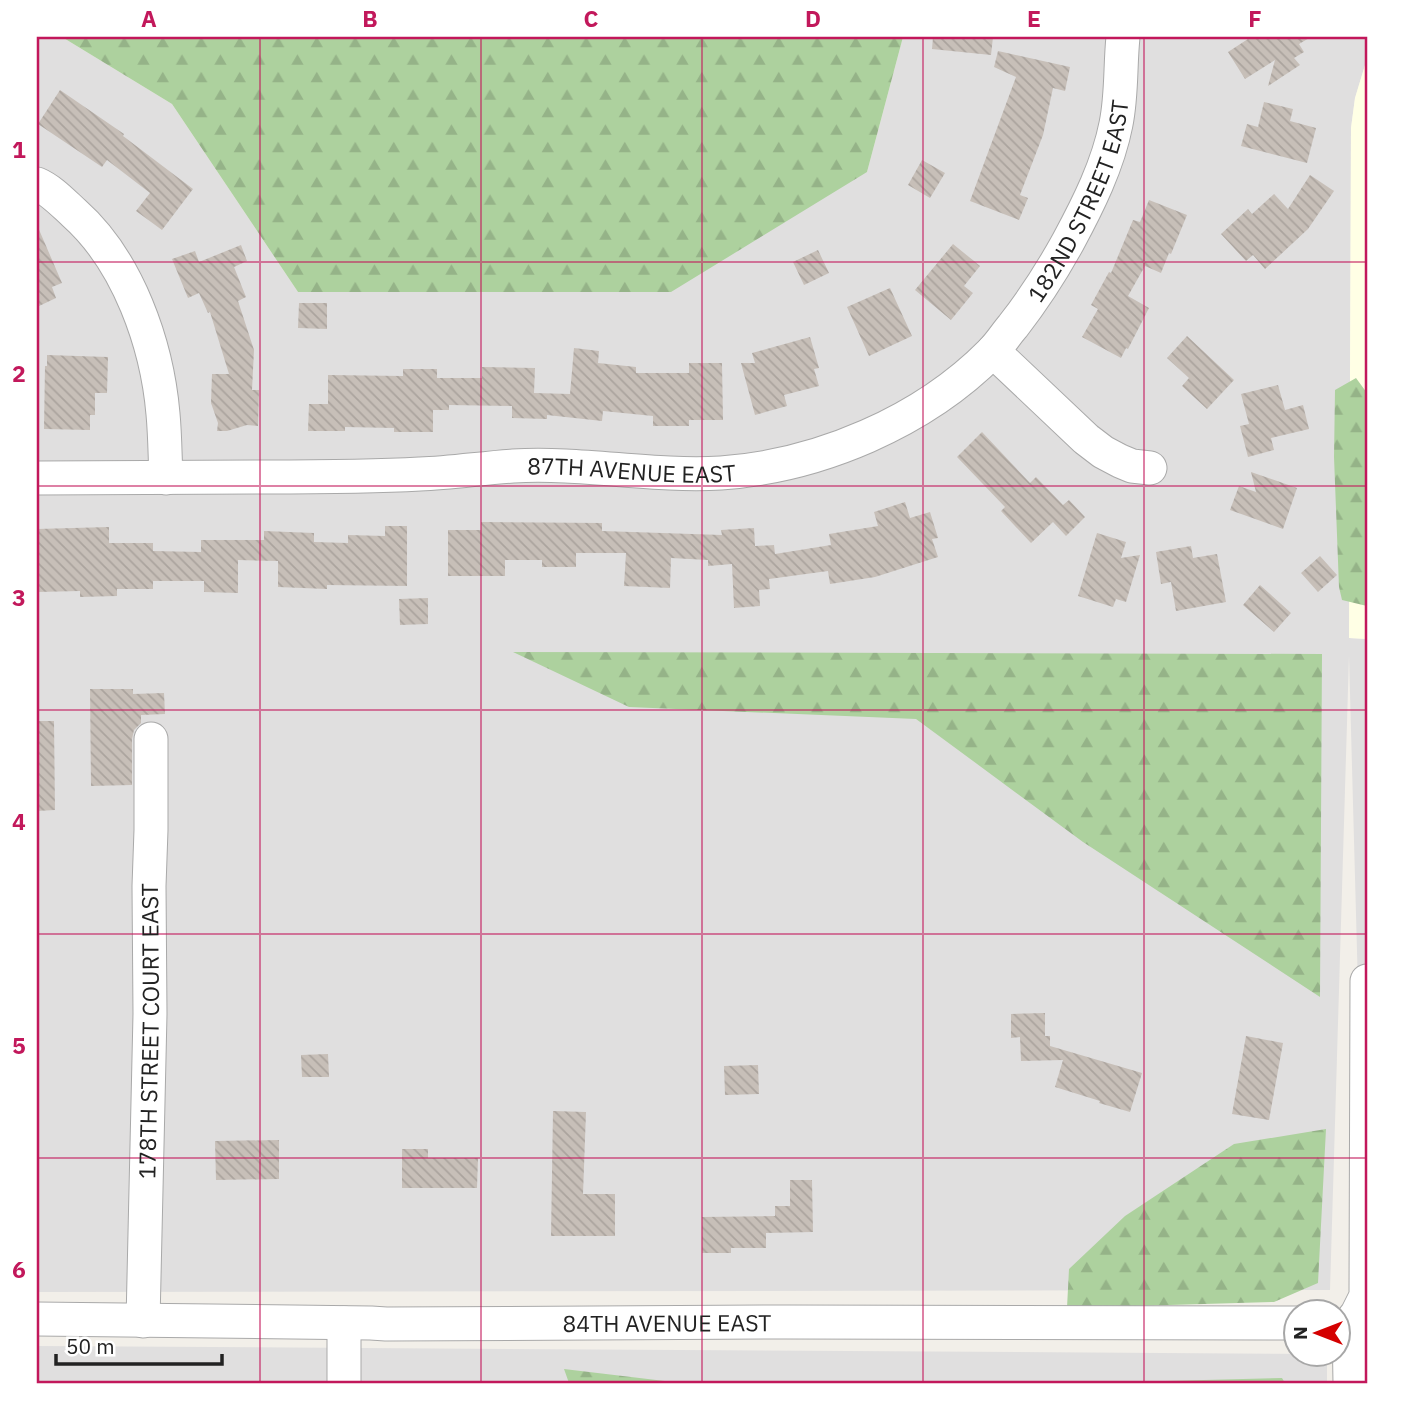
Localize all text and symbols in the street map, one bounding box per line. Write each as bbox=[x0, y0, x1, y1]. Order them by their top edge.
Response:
text: A bbox=[141, 3, 157, 33]
text: B bbox=[362, 3, 378, 33]
text: C bbox=[584, 3, 599, 33]
text: D bbox=[805, 3, 821, 33]
text: E bbox=[1027, 3, 1041, 33]
text: F bbox=[1248, 3, 1262, 33]
street label: 182ND STREET EAST bbox=[1020, 98, 1134, 308]
text: 1 bbox=[12, 134, 26, 164]
text: 2 bbox=[12, 358, 26, 388]
street label: 87TH AVENUE EAST bbox=[527, 450, 737, 489]
text: 3 bbox=[12, 582, 26, 612]
text: 4 bbox=[12, 806, 26, 836]
street label: 178TH STREET COURT EAST bbox=[131, 883, 165, 1179]
text: 5 bbox=[12, 1030, 26, 1060]
text: 6 bbox=[12, 1254, 26, 1284]
north arrow bbox=[1282, 1298, 1352, 1368]
street label: 84TH AVENUE EAST bbox=[562, 1307, 771, 1338]
scale bar bbox=[56, 1322, 222, 1366]
text: N bbox=[1288, 1326, 1312, 1340]
text: 50 m bbox=[66, 1332, 115, 1360]

